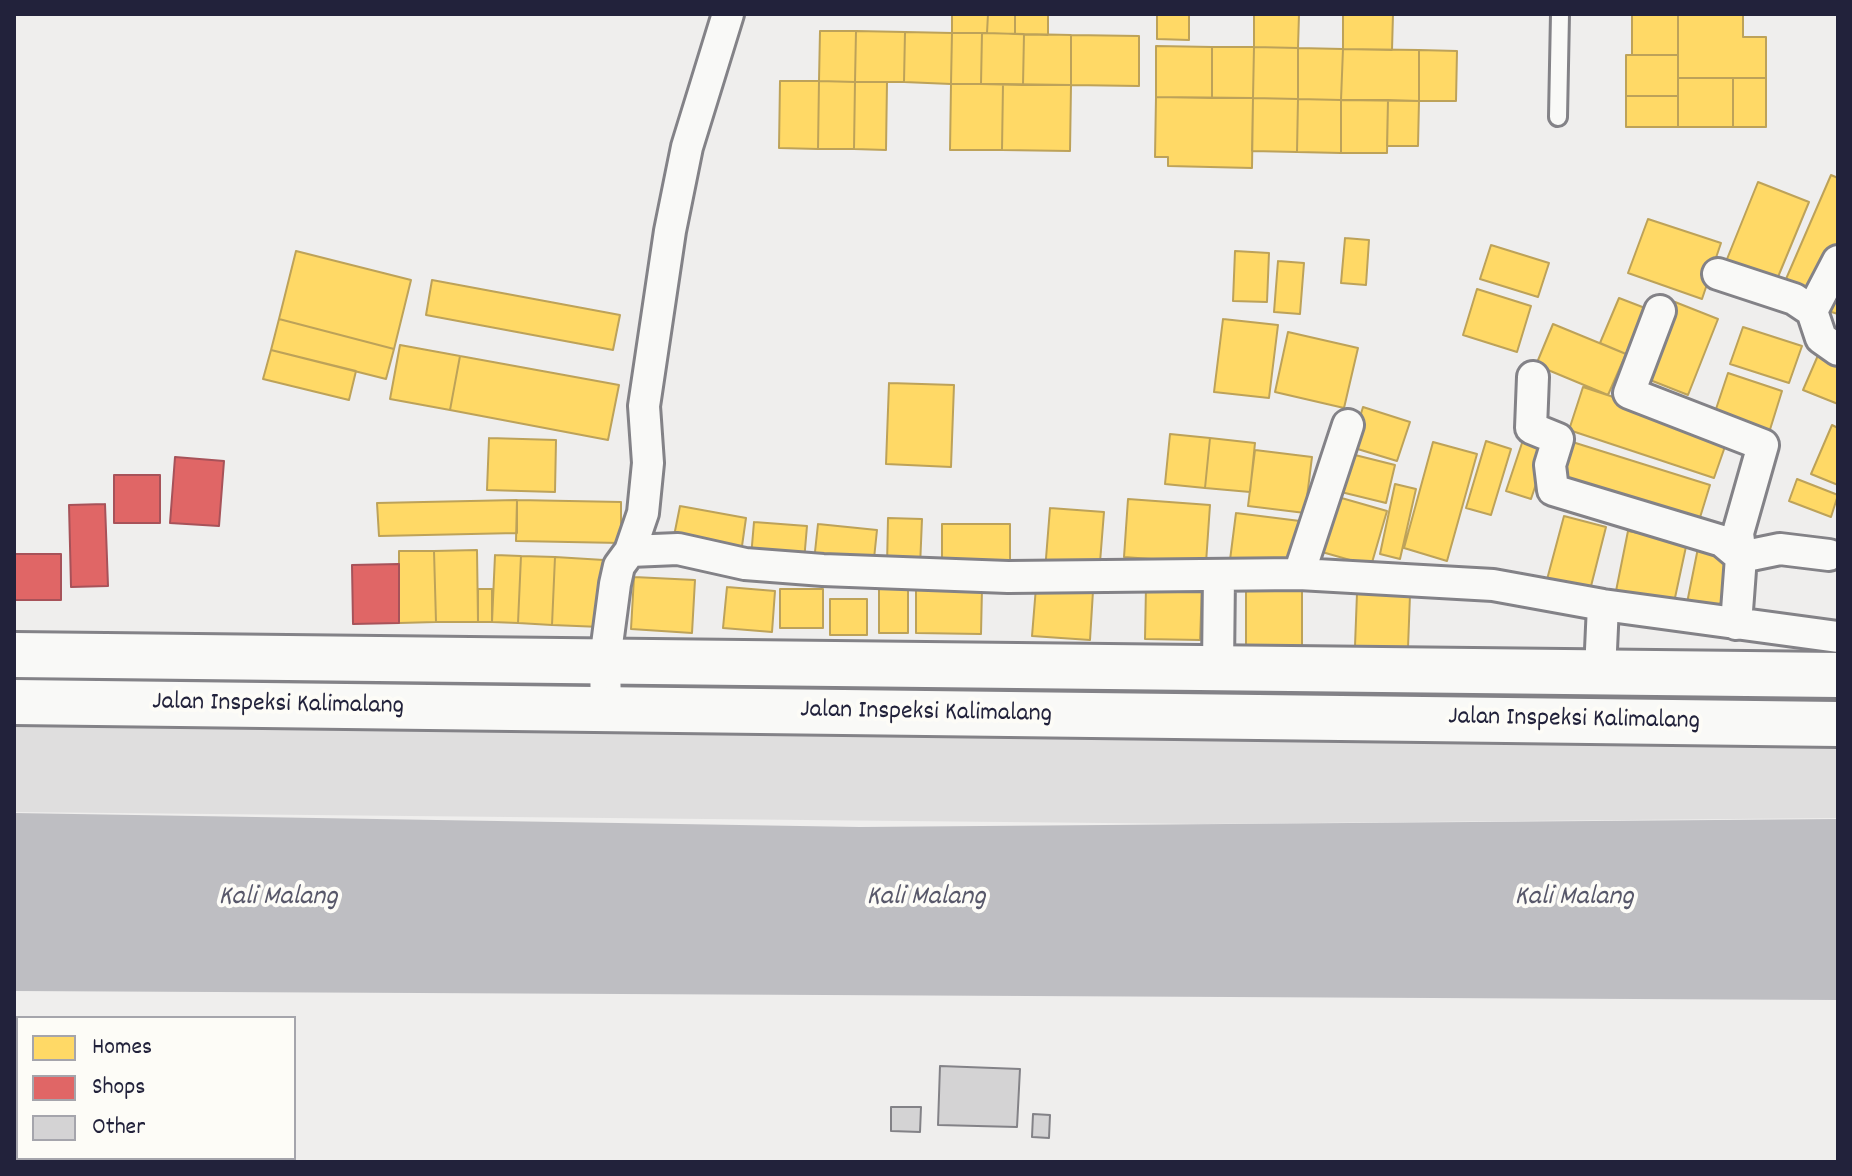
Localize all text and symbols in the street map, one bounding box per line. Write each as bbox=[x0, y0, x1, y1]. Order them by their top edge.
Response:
street label: Jalan Inspeksi Kalimalang bbox=[152, 688, 404, 724]
street label: Jalan Inspeksi Kalimalang bbox=[800, 696, 1052, 732]
street label: Jalan Inspeksi Kalimalang bbox=[1448, 703, 1700, 739]
water label: Kali Malang bbox=[219, 882, 337, 916]
water label: Kali Malang bbox=[867, 882, 985, 916]
water label: Kali Malang bbox=[1515, 882, 1633, 916]
legend bbox=[16, 1016, 296, 1160]
text: Homes bbox=[92, 1031, 152, 1065]
text: Shops bbox=[92, 1071, 145, 1105]
text: Other bbox=[92, 1111, 145, 1145]

